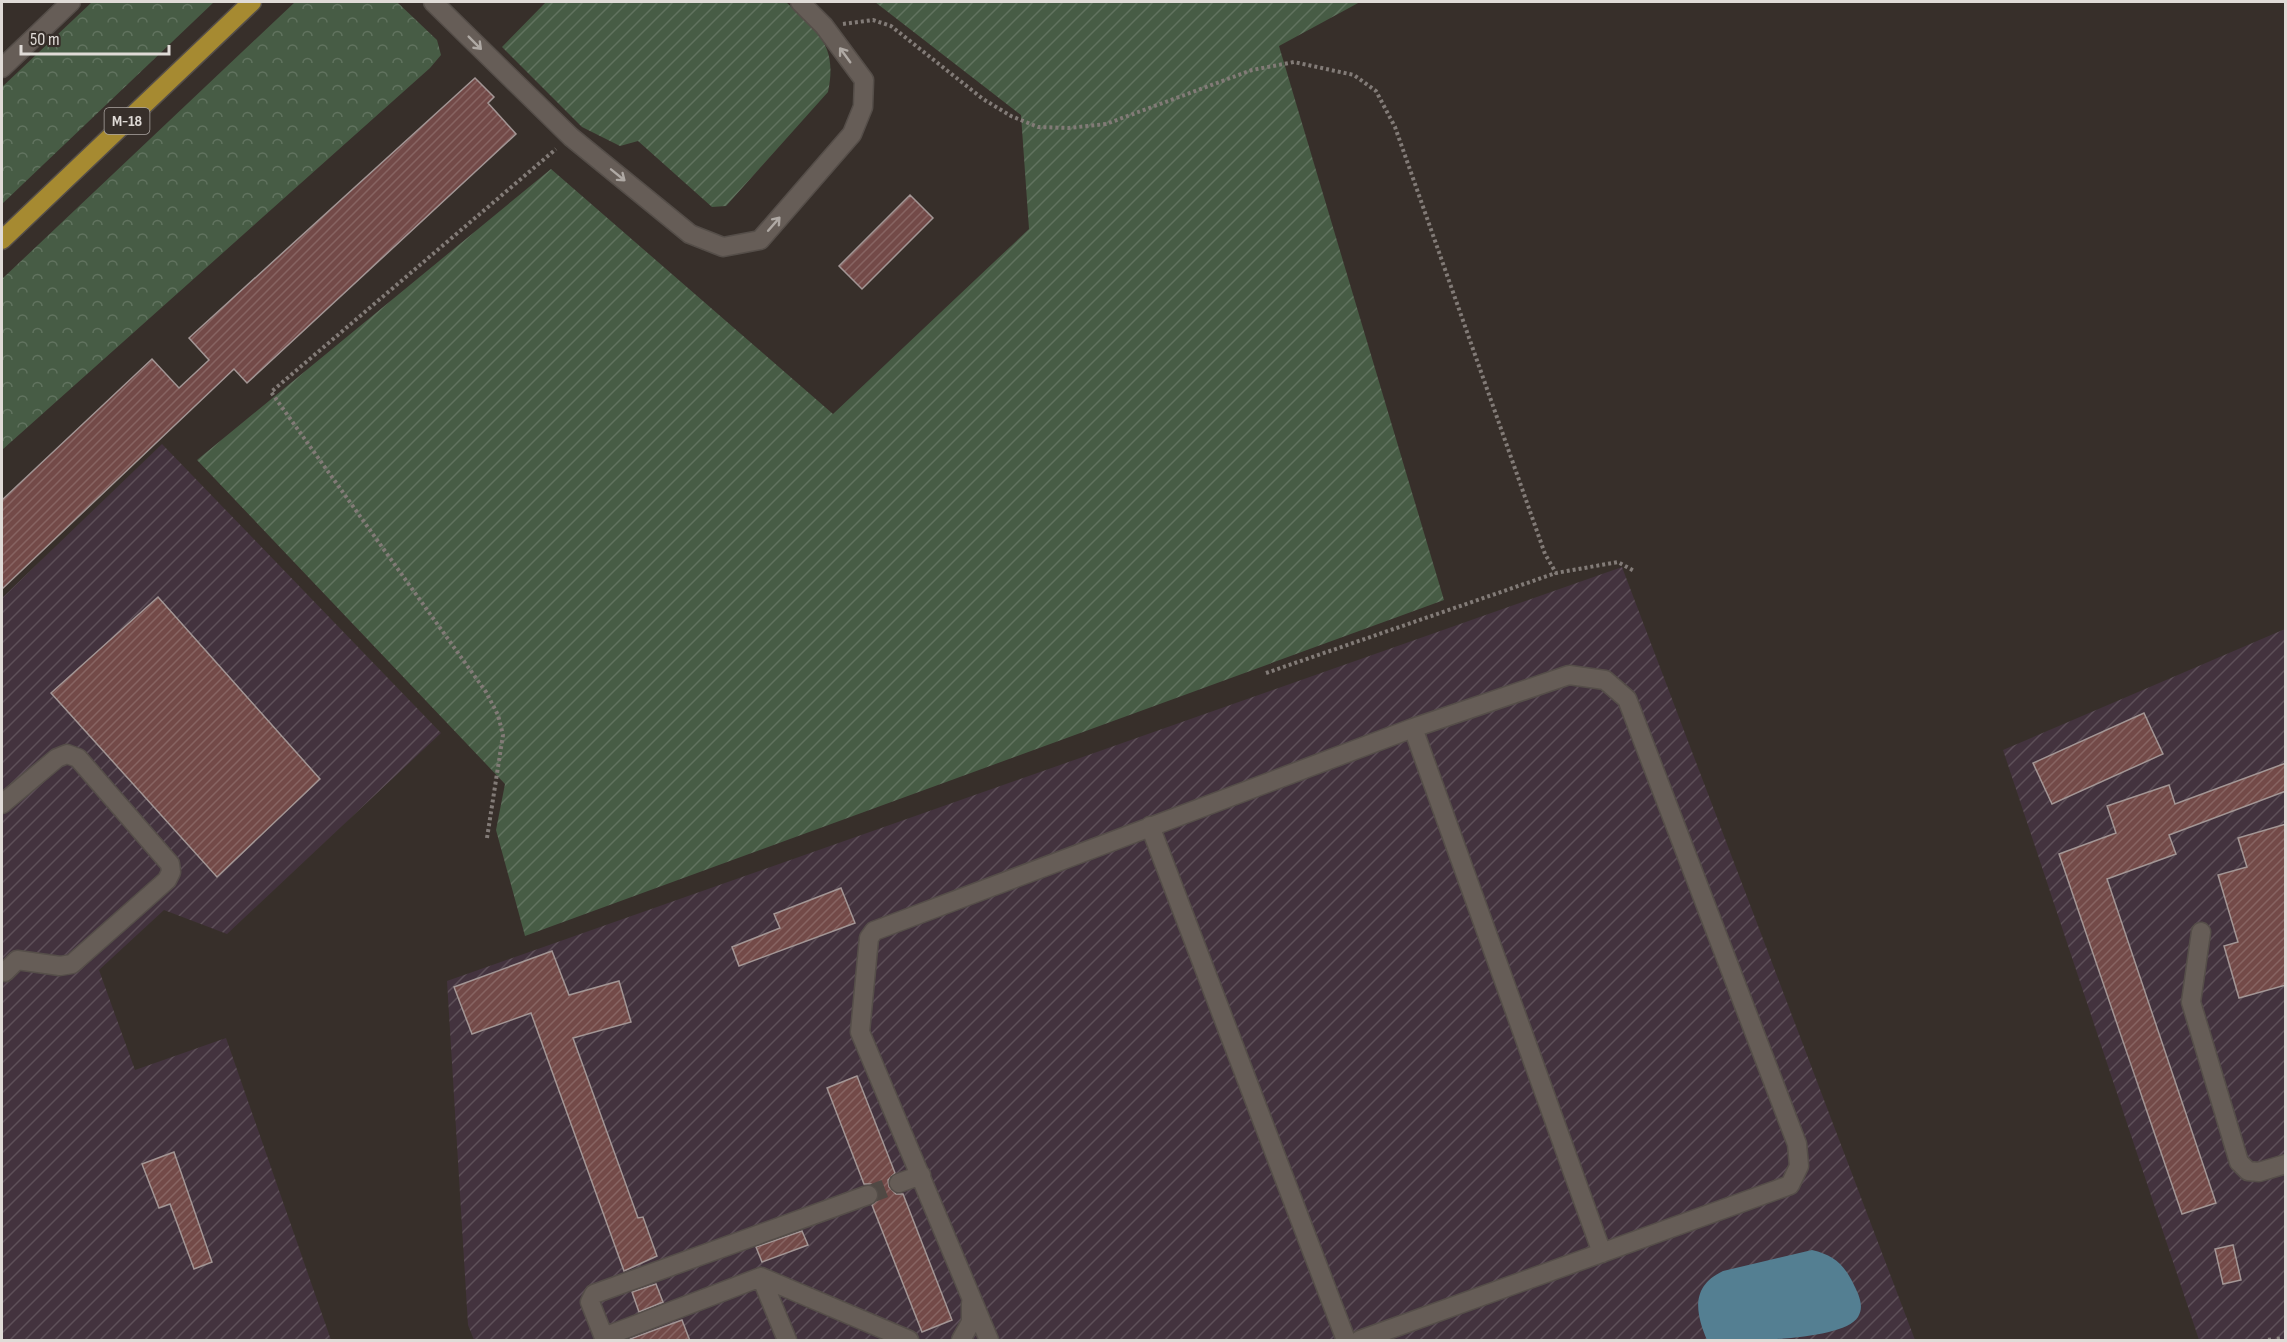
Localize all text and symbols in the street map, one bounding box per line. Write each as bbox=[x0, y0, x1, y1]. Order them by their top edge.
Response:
scale bar bbox=[21, 18, 170, 56]
text: 50 m bbox=[30, 29, 60, 50]
one-way arrow bbox=[468, 35, 483, 50]
one-way arrow bbox=[839, 47, 852, 63]
road number: М-18 bbox=[104, 108, 150, 134]
one-way arrow bbox=[610, 169, 626, 182]
one-way arrow bbox=[767, 216, 781, 231]

